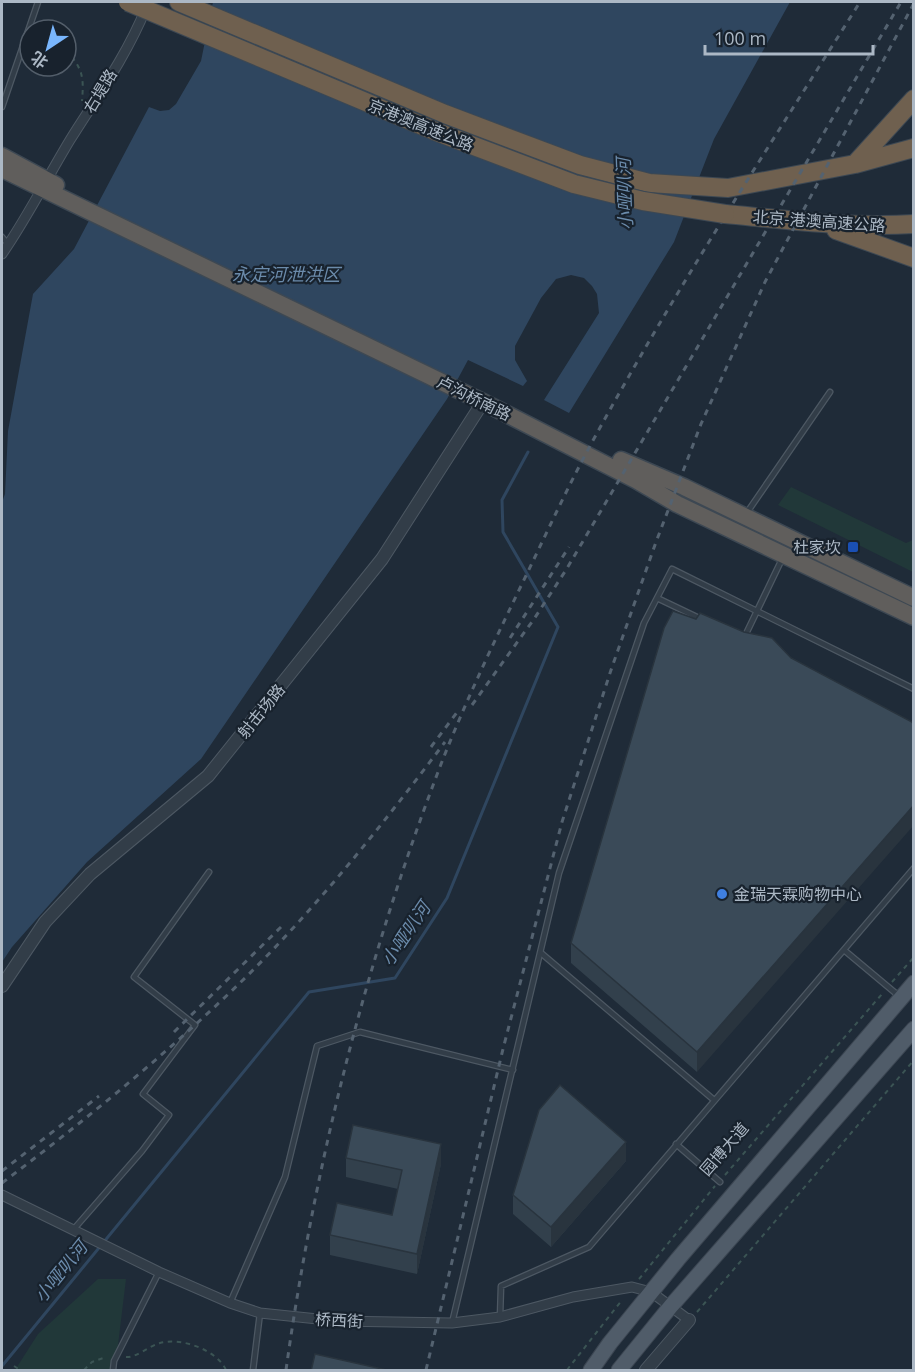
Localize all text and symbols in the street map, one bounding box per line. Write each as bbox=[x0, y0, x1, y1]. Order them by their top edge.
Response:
north arrow bbox=[18, 18, 78, 78]
scale bar bbox=[705, 18, 873, 56]
text: 100 m bbox=[714, 26, 766, 50]
text: 北 bbox=[26, 47, 52, 74]
street label: 右堤路 bbox=[78, 65, 122, 117]
street label: 京港澳高速公路 bbox=[365, 94, 477, 156]
water label: 小哑叭河 bbox=[611, 155, 637, 230]
street label: 北京-港澳高速公路 bbox=[752, 205, 886, 237]
water label: 永定河泄洪区 bbox=[232, 262, 343, 286]
street label: 卢沟桥南路 bbox=[433, 371, 515, 425]
place label: 杜家坎 bbox=[793, 536, 841, 558]
marker: 杜家坎 bbox=[846, 540, 860, 554]
street label: 射击场路 bbox=[232, 679, 290, 743]
place label: 金瑞天霖购物中心 bbox=[734, 883, 862, 905]
marker: 金瑞天霖购物中心 bbox=[715, 887, 729, 901]
water label: 小哑叭河 bbox=[375, 894, 437, 970]
street label: 园博大道 bbox=[695, 1118, 753, 1180]
water label: 小哑叭河 bbox=[28, 1234, 94, 1307]
street label: 桥西街 bbox=[314, 1308, 364, 1332]

